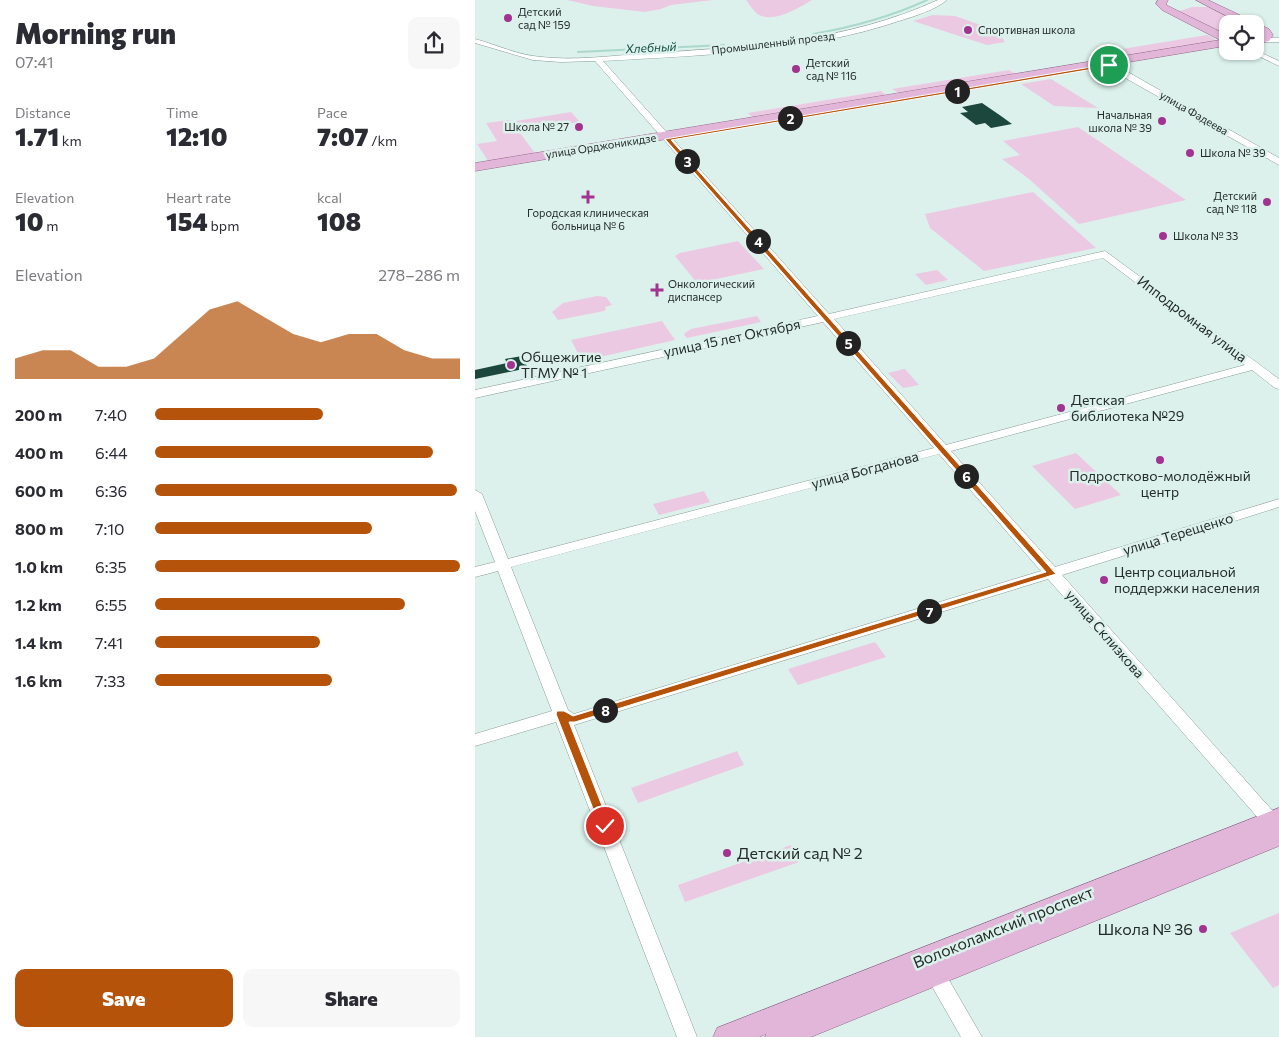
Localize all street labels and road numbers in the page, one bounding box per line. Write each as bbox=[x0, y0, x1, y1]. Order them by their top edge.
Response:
street label: Промышленный проезд bbox=[711, 28, 836, 57]
street label: улица Фадеева bbox=[1158, 88, 1231, 137]
street label: улица Орджоникидзе bbox=[545, 130, 657, 161]
street label: Ипподромная улица bbox=[1134, 272, 1251, 365]
street label: улица 15 лет Октября bbox=[662, 315, 802, 360]
street label: улица Богданова bbox=[809, 447, 920, 492]
street label: улица Терещенко bbox=[1121, 509, 1235, 558]
street label: улица Склизкова bbox=[1062, 586, 1148, 681]
street label: Волоколамский проспект bbox=[910, 881, 1096, 971]

